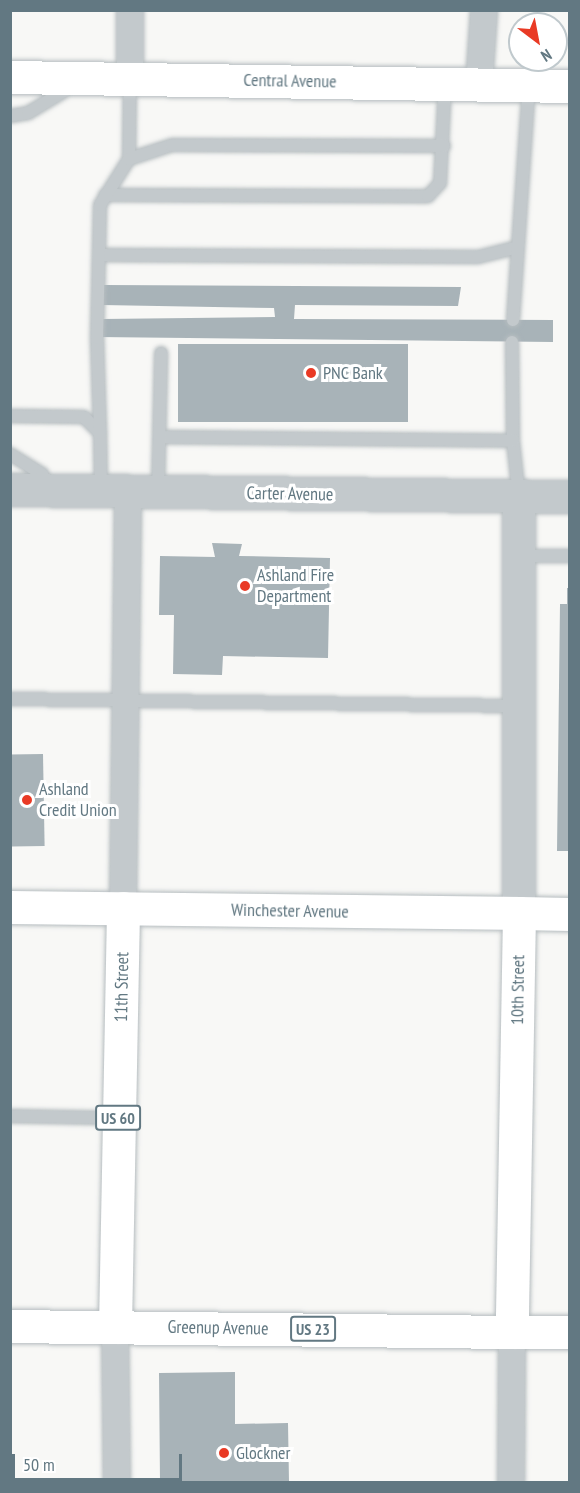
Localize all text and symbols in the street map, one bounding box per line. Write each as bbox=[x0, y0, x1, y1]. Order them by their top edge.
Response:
north arrow bbox=[508, 12, 568, 72]
text: N bbox=[538, 45, 555, 66]
street label: Central Avenue bbox=[243, 69, 337, 93]
place label: PNC Bank bbox=[323, 362, 383, 384]
marker: PNC Bank bbox=[304, 366, 318, 380]
street label: Carter Avenue bbox=[246, 482, 334, 506]
place label: Ashland Fire Department bbox=[257, 565, 334, 608]
marker: Ashland Fire Department bbox=[238, 579, 252, 593]
place label: Ashland Credit Union bbox=[39, 779, 117, 822]
marker: Ashland Credit Union bbox=[20, 793, 34, 807]
street label: Winchester Avenue bbox=[231, 899, 349, 923]
street label: 11th Street bbox=[111, 952, 133, 1022]
street label: 10th Street bbox=[507, 955, 529, 1025]
road number: US 60 bbox=[94, 1105, 142, 1131]
street label: Greenup Avenue bbox=[167, 1316, 269, 1340]
road number: US 23 bbox=[289, 1316, 337, 1342]
scale bar bbox=[15, 1442, 184, 1480]
place label: Glockner bbox=[236, 1442, 290, 1464]
marker: Glockner bbox=[217, 1446, 231, 1460]
text: 50 m bbox=[23, 1453, 55, 1476]

